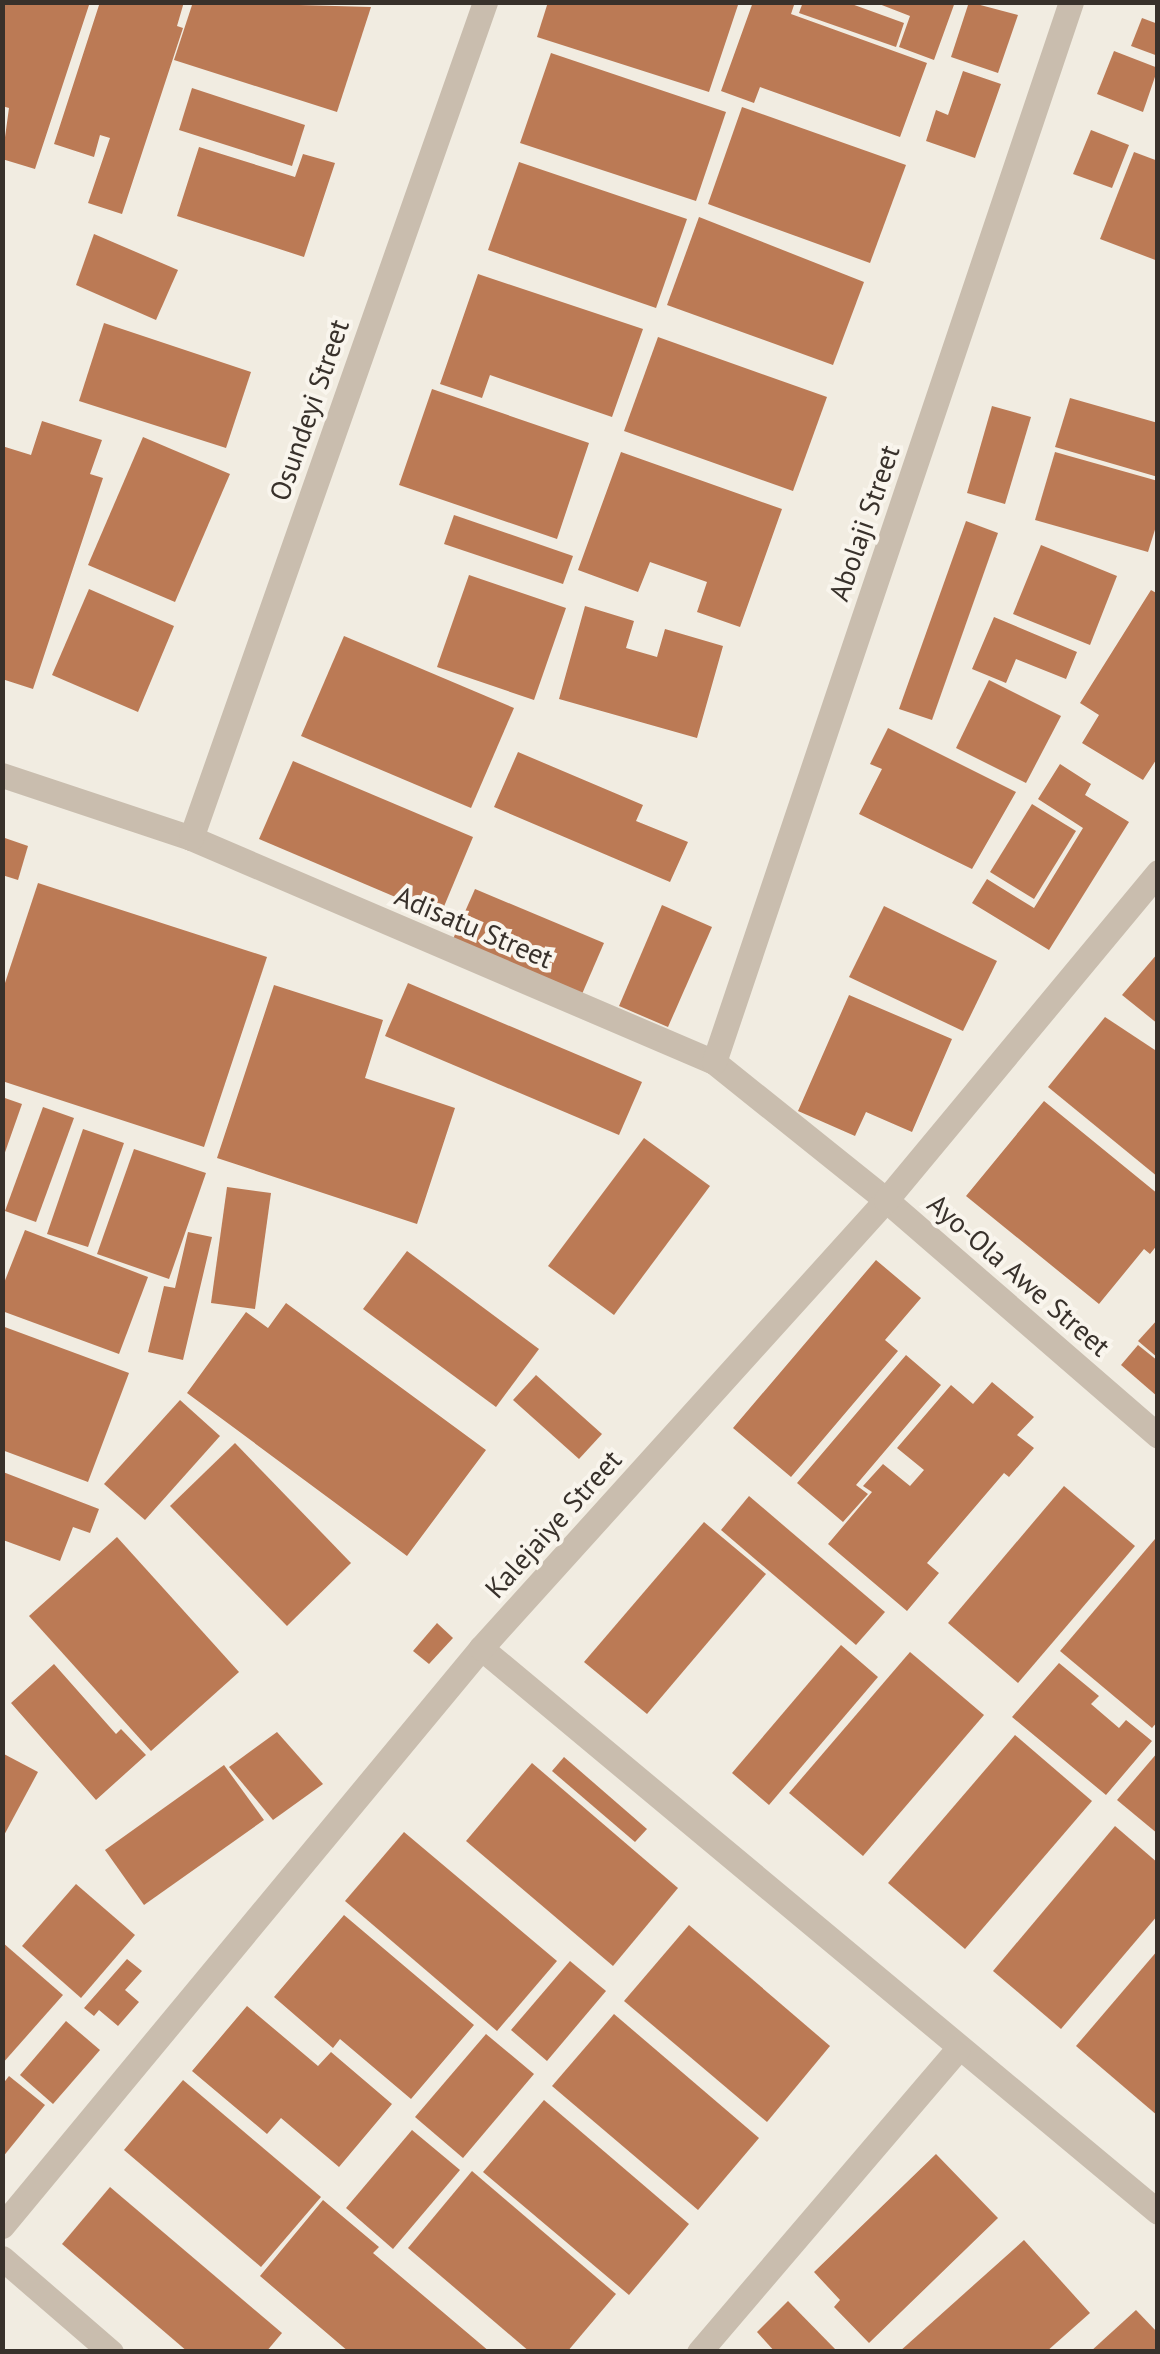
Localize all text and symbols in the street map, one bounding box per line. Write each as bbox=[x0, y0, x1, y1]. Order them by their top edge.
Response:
street label: Osundeyi Street bbox=[262, 315, 356, 505]
street label: Abolaji Street bbox=[822, 441, 906, 605]
street label: Adisatu Street bbox=[390, 879, 558, 975]
street label: Ayo-Ola Awe Street bbox=[921, 1186, 1117, 1364]
street label: Kalejaiye Street bbox=[478, 1443, 628, 1605]

